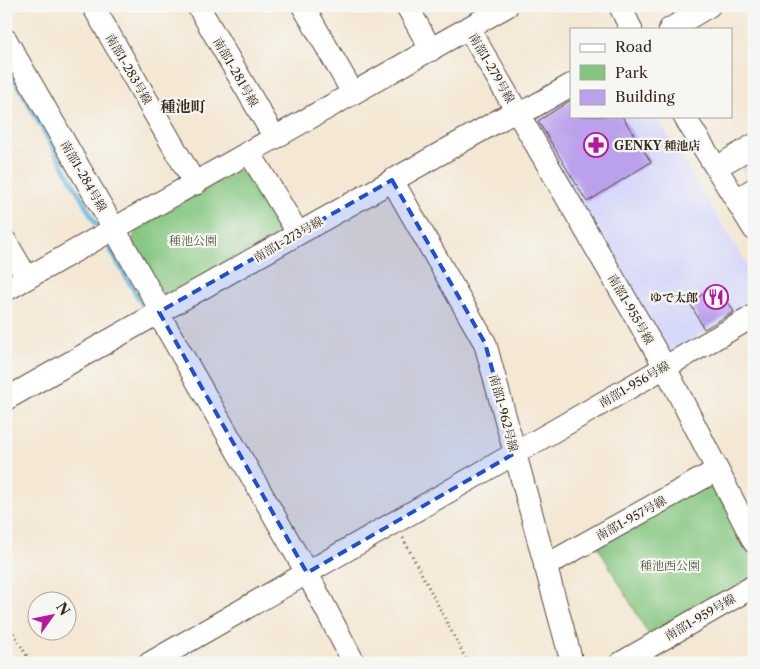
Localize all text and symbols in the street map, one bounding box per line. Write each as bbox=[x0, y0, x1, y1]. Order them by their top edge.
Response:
legend bbox=[570, 28, 732, 118]
street label: 南部1-279号線 bbox=[466, 30, 518, 106]
street label: 南部1-283号線 bbox=[103, 31, 155, 107]
street label: 南部1-281号線 bbox=[210, 35, 262, 109]
text: Road bbox=[615, 37, 652, 56]
text: Park bbox=[615, 63, 649, 82]
text: Building bbox=[615, 87, 675, 106]
district label: 種池町 bbox=[160, 97, 206, 116]
pharmacy icon: GENKY 種池店 bbox=[583, 132, 609, 158]
street label: 南部1-284号線 bbox=[58, 138, 110, 214]
place label: GENKY 種池店 bbox=[614, 138, 700, 153]
street label: 南部1-273号線 bbox=[250, 213, 326, 265]
park label: 種池公園 bbox=[169, 233, 217, 248]
street label: 南部1-955号線 bbox=[605, 271, 657, 347]
restaurant icon: ゆで太郎 bbox=[703, 284, 729, 310]
place label: ゆで太郎 bbox=[650, 290, 698, 305]
street label: 南部1-956号線 bbox=[596, 358, 672, 410]
street label: 南部1-962号線 bbox=[486, 373, 522, 453]
street label: 南部1-957号線 bbox=[593, 493, 669, 543]
park label: 種池西公園 bbox=[640, 558, 700, 573]
street label: 南部1-959号線 bbox=[662, 591, 738, 643]
north arrow bbox=[28, 592, 78, 642]
text: N bbox=[52, 599, 74, 619]

